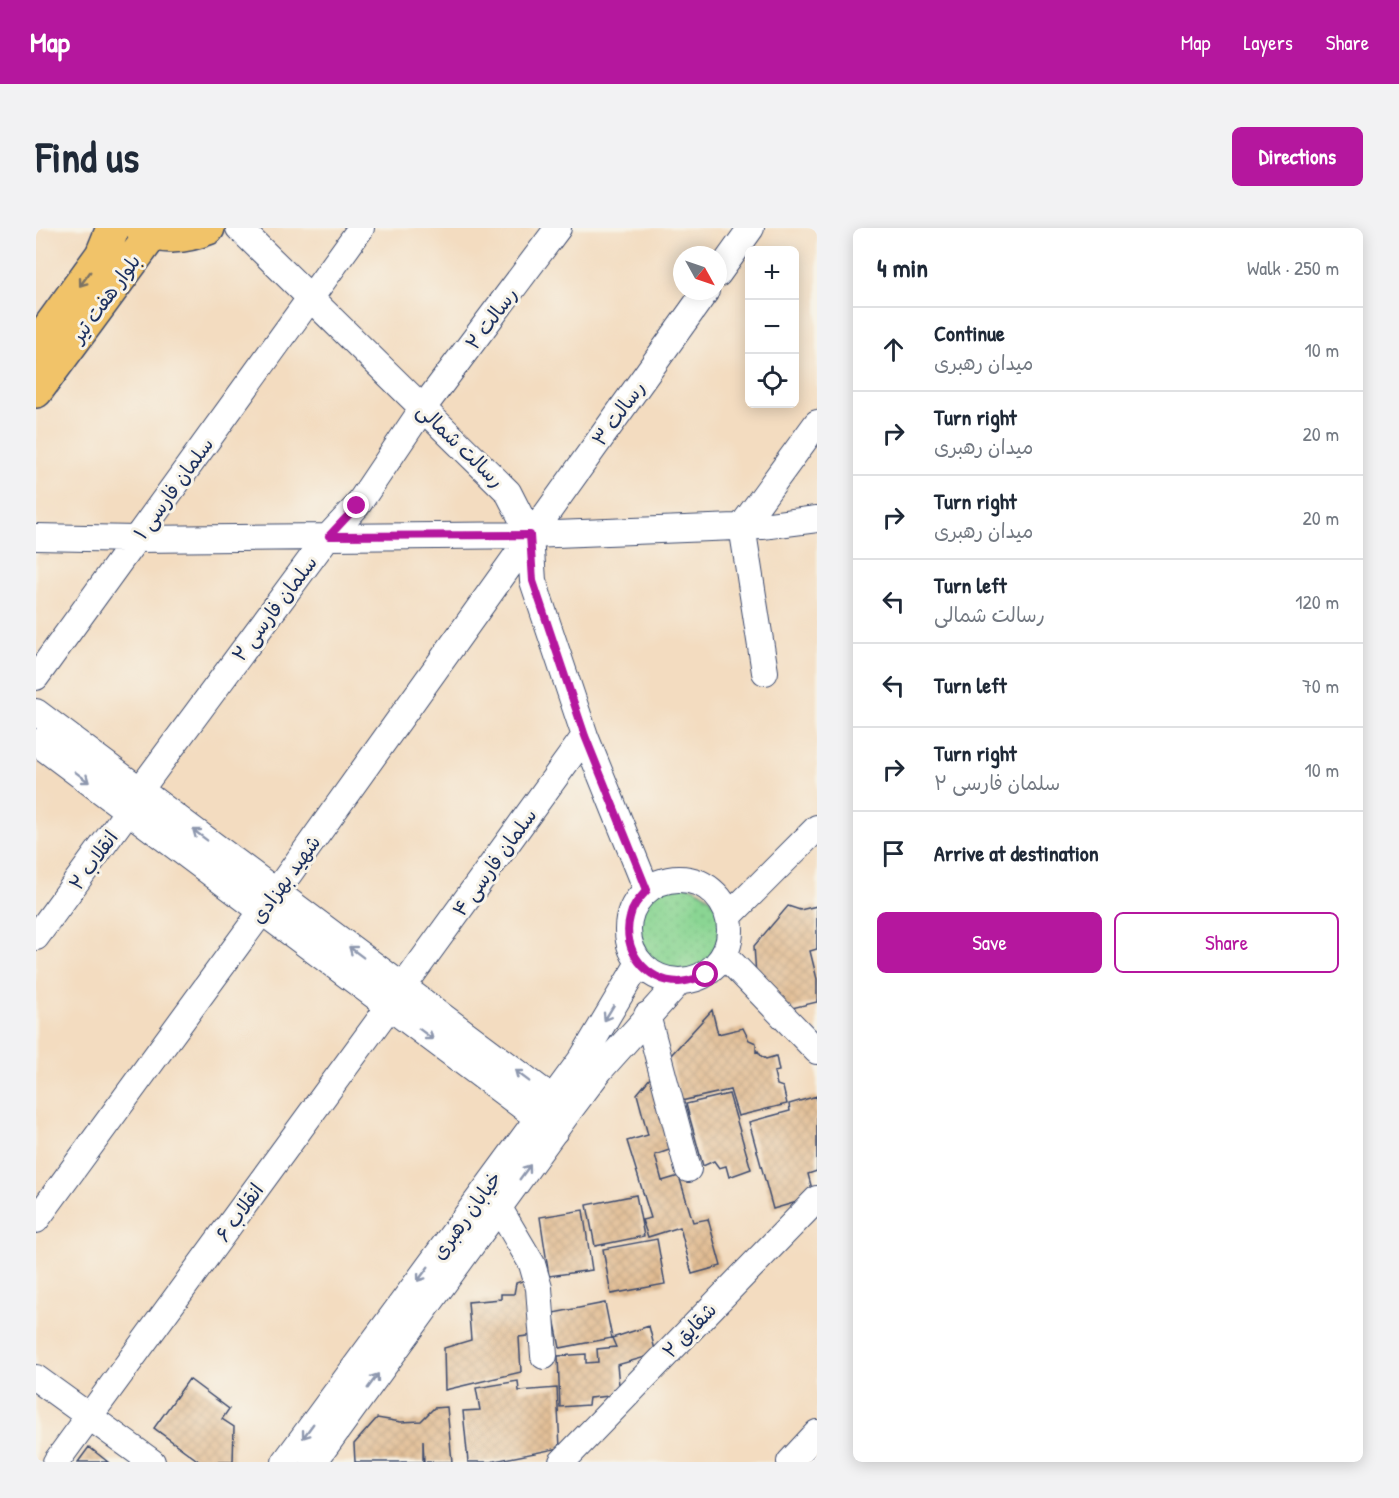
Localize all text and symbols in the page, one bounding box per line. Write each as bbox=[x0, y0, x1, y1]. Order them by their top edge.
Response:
text: Map bbox=[30, 23, 70, 61]
text: Map bbox=[1181, 28, 1210, 57]
text: Layers bbox=[1243, 28, 1293, 57]
text: Share bbox=[1326, 28, 1369, 57]
button: Directions bbox=[1232, 127, 1363, 186]
text: Find us bbox=[36, 128, 139, 185]
north arrow bbox=[673, 246, 727, 300]
map controls bbox=[745, 246, 799, 408]
button: + bbox=[745, 246, 799, 300]
street label: بلوار هفت تیر bbox=[62, 248, 146, 349]
text: 4 min bbox=[877, 250, 928, 285]
text: Walk · 250 m bbox=[1247, 254, 1339, 281]
one-way arrow bbox=[79, 270, 91, 286]
street label: رسالت ۲ bbox=[459, 281, 523, 355]
button: − bbox=[745, 300, 799, 354]
text: Continue bbox=[934, 318, 1005, 348]
icon: ahead bbox=[877, 333, 910, 366]
text: 10 m bbox=[1305, 336, 1339, 363]
text: میدان رهبری bbox=[934, 349, 1033, 376]
button: locate bbox=[745, 354, 799, 408]
street label: رسالت ۳ bbox=[585, 375, 651, 451]
street label: رسالت شمالی bbox=[412, 397, 510, 493]
text: Turn right bbox=[934, 402, 1017, 432]
icon: right bbox=[877, 417, 910, 450]
text: 20 m bbox=[1302, 420, 1339, 447]
street label: سلمان فارسی ۱ bbox=[127, 432, 219, 544]
text: میدان رهبری bbox=[934, 433, 1033, 460]
text: Turn right bbox=[934, 486, 1017, 516]
route end bbox=[343, 492, 369, 518]
icon: right bbox=[877, 501, 910, 534]
text: 20 m bbox=[1302, 504, 1339, 531]
text: میدان رهبری bbox=[934, 517, 1033, 544]
street label: سلمان فارسی ۲ bbox=[225, 549, 323, 667]
text: Turn left bbox=[934, 570, 1007, 600]
icon: left bbox=[877, 585, 910, 618]
text: 120 m bbox=[1295, 588, 1339, 615]
text: رسالت شمالی bbox=[934, 601, 1045, 628]
icon: left bbox=[877, 669, 910, 702]
text: Turn left bbox=[934, 670, 1007, 700]
text: 70 m bbox=[1302, 672, 1339, 699]
text: Turn right bbox=[934, 738, 1017, 768]
icon: right bbox=[877, 753, 910, 786]
text: 10 m bbox=[1305, 756, 1339, 783]
text: سلمان فارسی ۲ bbox=[934, 769, 1060, 796]
one-way arrow bbox=[74, 770, 90, 783]
street label: سلمان فارسی ۴ bbox=[446, 802, 542, 922]
street label: انقلاب ۲ bbox=[62, 825, 124, 895]
one-way arrow bbox=[192, 829, 208, 842]
street label: شهید بهزادی bbox=[244, 829, 326, 929]
icon: arrive bbox=[877, 837, 910, 870]
text: Arrive at destination bbox=[934, 838, 1099, 868]
button: Save bbox=[877, 912, 1102, 973]
button: Share bbox=[1114, 912, 1339, 973]
one-way arrow bbox=[348, 946, 364, 959]
route start bbox=[692, 961, 718, 987]
one-way arrow bbox=[603, 1004, 615, 1021]
one-way arrow bbox=[418, 1028, 434, 1041]
one-way arrow bbox=[515, 1070, 531, 1083]
one-way arrow bbox=[519, 1164, 531, 1180]
street label: خیابان رهبری bbox=[425, 1165, 507, 1265]
street label: انقلاب ۶ bbox=[209, 1177, 269, 1247]
one-way arrow bbox=[417, 1266, 429, 1282]
street label: شقایق ۲ bbox=[656, 1296, 722, 1364]
one-way arrow bbox=[367, 1373, 380, 1389]
one-way arrow bbox=[301, 1423, 314, 1439]

